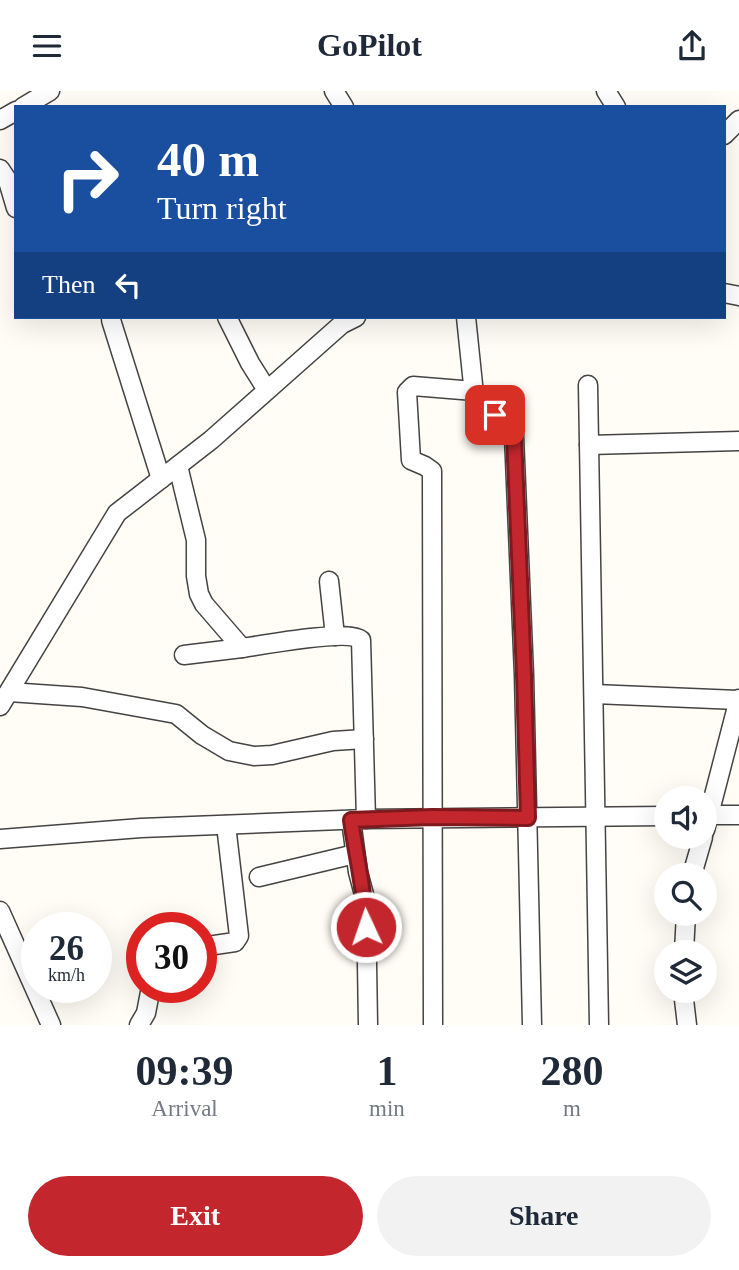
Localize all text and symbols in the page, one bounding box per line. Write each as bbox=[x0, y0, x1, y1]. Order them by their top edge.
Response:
icon: menu bbox=[28, 27, 66, 65]
text: GoPilot bbox=[317, 27, 422, 63]
icon: share bbox=[673, 27, 711, 65]
text: 40 m bbox=[157, 132, 259, 187]
icon: right bbox=[42, 133, 133, 224]
text: Turn right bbox=[157, 190, 287, 226]
icon: left bbox=[109, 266, 147, 304]
text: Then bbox=[42, 270, 95, 299]
pin bbox=[465, 385, 525, 445]
icon: arrive bbox=[476, 396, 514, 434]
map controls bbox=[654, 786, 717, 1003]
button: sound bbox=[654, 786, 717, 849]
button: search bbox=[654, 863, 717, 926]
position arrow bbox=[329, 890, 403, 964]
speed limit sign: 30 bbox=[126, 912, 217, 1003]
text: 26 bbox=[49, 929, 84, 968]
button: layers bbox=[654, 940, 717, 1003]
text: km/h bbox=[48, 965, 85, 985]
text: 09:39 bbox=[136, 1048, 234, 1094]
text: 1 bbox=[376, 1048, 397, 1094]
text: 280 bbox=[540, 1048, 603, 1094]
text: Arrival bbox=[151, 1096, 218, 1121]
text: min bbox=[369, 1096, 405, 1121]
text: m bbox=[563, 1096, 581, 1121]
button: Exit bbox=[28, 1176, 363, 1256]
button: Share bbox=[377, 1176, 711, 1256]

